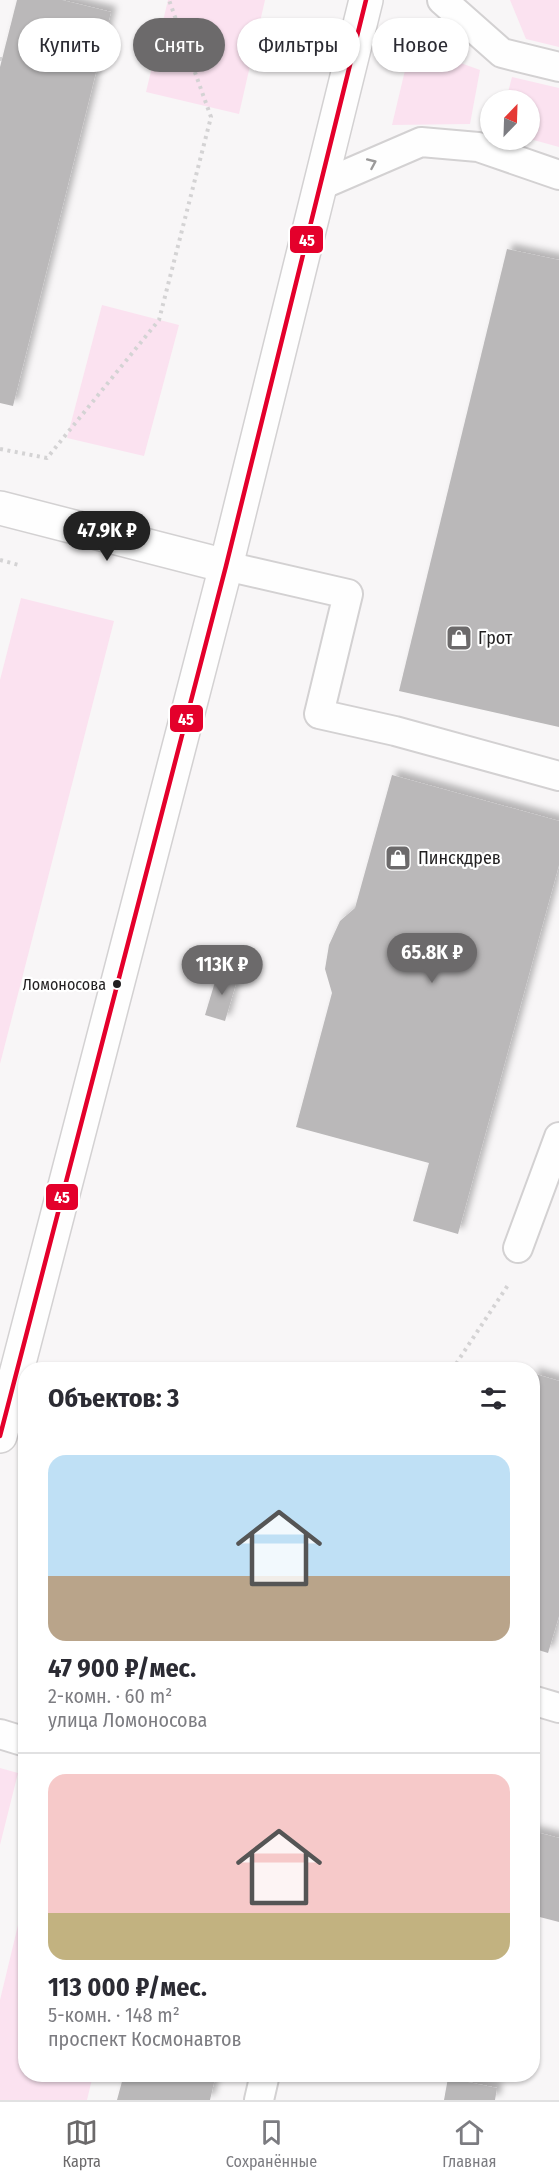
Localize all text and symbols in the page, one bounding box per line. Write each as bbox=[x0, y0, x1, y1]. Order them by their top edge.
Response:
chip: Купить bbox=[18, 18, 121, 72]
chip: Снять bbox=[133, 18, 225, 72]
chip: Фильтры bbox=[237, 18, 360, 72]
chip: Новое bbox=[372, 18, 469, 72]
north arrow bbox=[480, 90, 540, 150]
map controls bbox=[480, 90, 540, 150]
one-way arrow bbox=[366, 158, 377, 170]
line badge: 45 bbox=[289, 225, 324, 254]
text: 45 bbox=[299, 231, 315, 250]
pin: 47.9K ₽ bbox=[52, 511, 162, 562]
text: 47.9K ₽ bbox=[77, 518, 137, 542]
shop icon: Грот bbox=[444, 623, 474, 653]
place label: Грот bbox=[478, 627, 513, 649]
line badge: 45 bbox=[169, 704, 204, 733]
text: 45 bbox=[178, 710, 194, 729]
shop icon: Пинскдрев bbox=[383, 843, 413, 873]
place label: Пинскдрев bbox=[418, 847, 501, 869]
pin: 65.8K ₽ bbox=[377, 933, 487, 984]
text: 65.8K ₽ bbox=[401, 940, 463, 964]
pin: 113K ₽ bbox=[173, 945, 271, 996]
text: 113K ₽ bbox=[196, 952, 248, 976]
place label: Ломоносова bbox=[22, 975, 106, 994]
marker: Ломоносова bbox=[111, 978, 123, 990]
line badge: 45 bbox=[45, 1183, 79, 1211]
text: 45 bbox=[54, 1188, 70, 1207]
icon: filters bbox=[477, 1382, 510, 1415]
text: Объектов: 3 bbox=[48, 1383, 179, 1414]
icon: home bbox=[225, 1494, 333, 1602]
text: 47 900 ₽/мес. bbox=[48, 1653, 196, 1684]
text: 2-комн. · 60 m² bbox=[48, 1684, 172, 1708]
text: улица Ломоносова bbox=[48, 1708, 207, 1732]
icon: home bbox=[225, 1813, 333, 1921]
text: 113 000 ₽/мес. bbox=[48, 1972, 207, 2003]
text: 5-комн. · 148 m² bbox=[48, 2003, 180, 2027]
text: проспект Космонавтов bbox=[48, 2027, 241, 2051]
tab: Карта bbox=[63, 2116, 101, 2171]
tab: Сохранённые bbox=[226, 2116, 317, 2171]
tab: Главная bbox=[442, 2116, 496, 2171]

